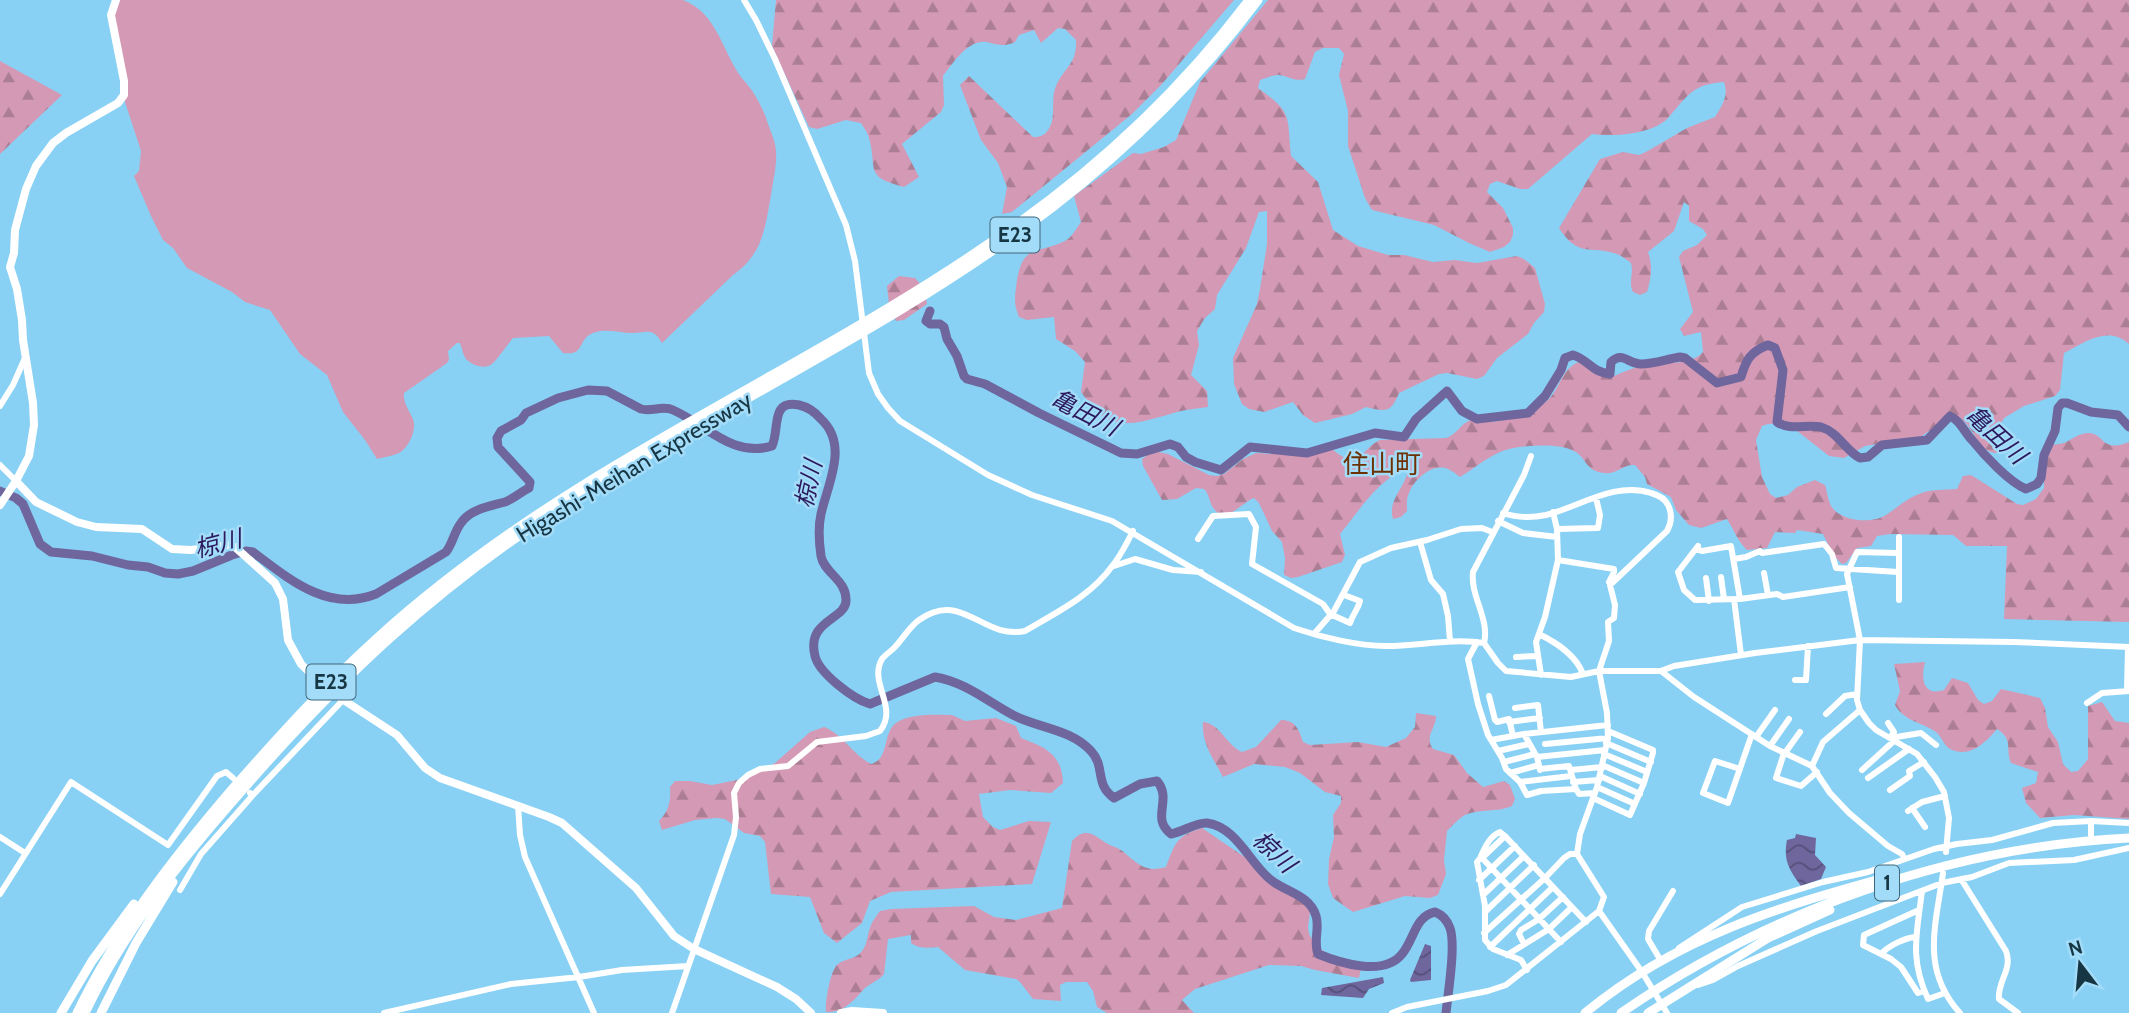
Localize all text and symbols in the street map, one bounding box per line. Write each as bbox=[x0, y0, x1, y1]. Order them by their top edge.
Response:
road number: E23 bbox=[990, 218, 1040, 252]
water label: 亀田川 bbox=[1047, 383, 1127, 443]
street label: Higashi-Meihan Expressway bbox=[511, 385, 757, 548]
water label: 亀田川 bbox=[1960, 399, 2035, 472]
district label: 住山町 bbox=[1343, 448, 1421, 480]
water label: 椋川 bbox=[789, 454, 828, 510]
water label: 椋川 bbox=[191, 523, 248, 563]
road number: E23 bbox=[306, 664, 356, 700]
water label: 椋川 bbox=[1247, 825, 1304, 881]
road number: 1 bbox=[1875, 866, 1899, 900]
north arrow bbox=[2045, 929, 2115, 999]
text: N bbox=[2066, 935, 2085, 961]

